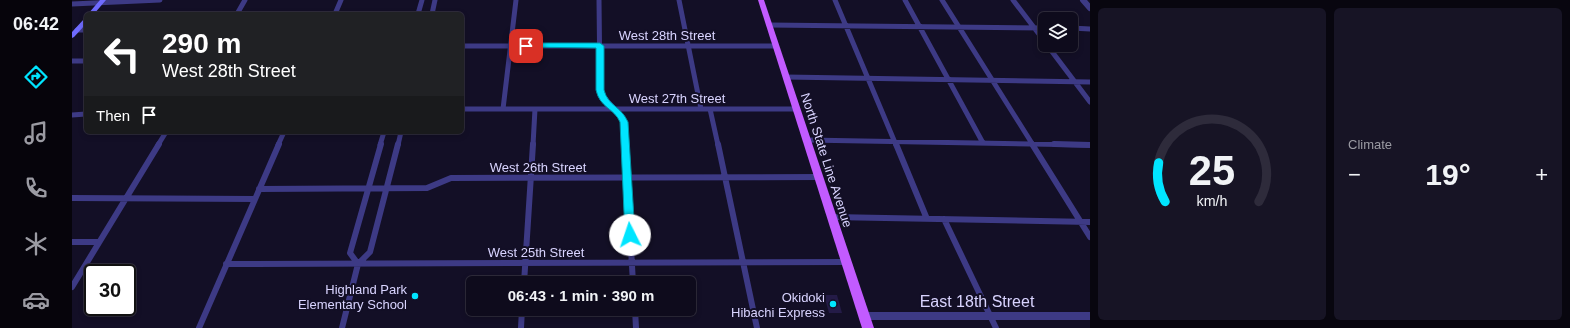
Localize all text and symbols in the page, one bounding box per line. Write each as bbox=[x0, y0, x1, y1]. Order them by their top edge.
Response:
map controls bbox=[1038, 12, 1078, 52]
button: layers bbox=[1038, 12, 1078, 52]
text: 06:42 bbox=[13, 14, 59, 34]
icon: left bbox=[96, 28, 148, 80]
text: 290 m bbox=[162, 28, 241, 59]
street label: West 28th Street bbox=[619, 28, 716, 43]
pin bbox=[509, 29, 543, 63]
icon: arrive bbox=[515, 35, 537, 57]
text: West 28th Street bbox=[162, 61, 296, 81]
icon: directions bbox=[22, 63, 50, 91]
street label: West 27th Street bbox=[629, 91, 726, 106]
street label: North State Line Avenue bbox=[798, 91, 855, 229]
icon: arrive bbox=[138, 104, 160, 126]
text: Then bbox=[96, 107, 130, 124]
icon: music bbox=[22, 119, 50, 147]
text: Climate bbox=[1348, 137, 1392, 152]
text: 25 bbox=[1189, 147, 1235, 194]
text: 19° bbox=[1425, 158, 1471, 191]
street label: West 26th Street bbox=[490, 160, 587, 175]
text: − bbox=[1348, 162, 1361, 187]
text: + bbox=[1535, 162, 1548, 187]
icon: phone bbox=[22, 174, 50, 202]
text: km/h bbox=[1197, 193, 1228, 209]
position arrow bbox=[609, 214, 651, 256]
icon: climate bbox=[22, 230, 50, 258]
street label: West 25th Street bbox=[488, 245, 585, 260]
speed limit sign: 30 bbox=[84, 264, 136, 316]
place label: Highland Park Elementary School bbox=[298, 282, 408, 312]
icon: car bbox=[22, 286, 50, 314]
text: 06:43 · 1 min · 390 m bbox=[508, 287, 654, 304]
place label: Okidoki Hibachi Express bbox=[731, 290, 825, 320]
marker: Highland Park Elementary School bbox=[410, 291, 420, 301]
street label: East 18th Street bbox=[920, 293, 1035, 310]
marker: Okidoki Hibachi Express bbox=[828, 299, 838, 309]

